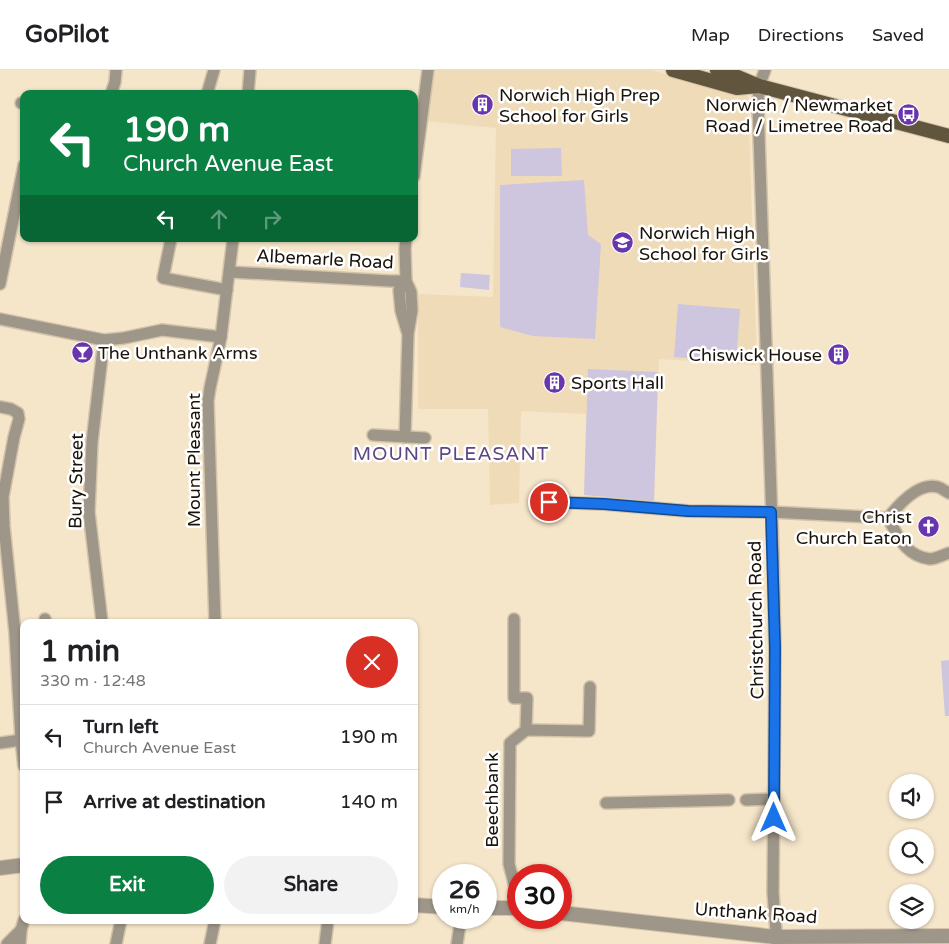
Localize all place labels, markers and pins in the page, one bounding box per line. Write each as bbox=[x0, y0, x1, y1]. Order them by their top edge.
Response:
place label: Norwich High Prep School for Girls bbox=[499, 84, 660, 127]
building icon: Norwich High Prep School for Girls bbox=[471, 93, 495, 117]
place label: Norwich / Newmarket Road / Limetree Road bbox=[705, 94, 893, 137]
bus stop icon: Norwich / Newmarket Road / Limetree Road bbox=[897, 103, 921, 127]
place label: Norwich High School for Girls bbox=[639, 222, 769, 265]
school or university icon: Norwich High School for Girls bbox=[611, 231, 635, 255]
bar icon: The Unthank Arms bbox=[70, 341, 94, 365]
place label: The Unthank Arms bbox=[98, 342, 258, 364]
building icon: Chiswick House bbox=[826, 343, 850, 367]
place label: Chiswick House bbox=[689, 344, 822, 366]
building icon: Sports Hall bbox=[543, 371, 567, 395]
place label: Sports Hall bbox=[571, 372, 664, 394]
pin bbox=[528, 481, 570, 523]
place label: Christ Church Eaton bbox=[796, 506, 912, 549]
church icon: Christ Church Eaton bbox=[916, 515, 940, 539]

